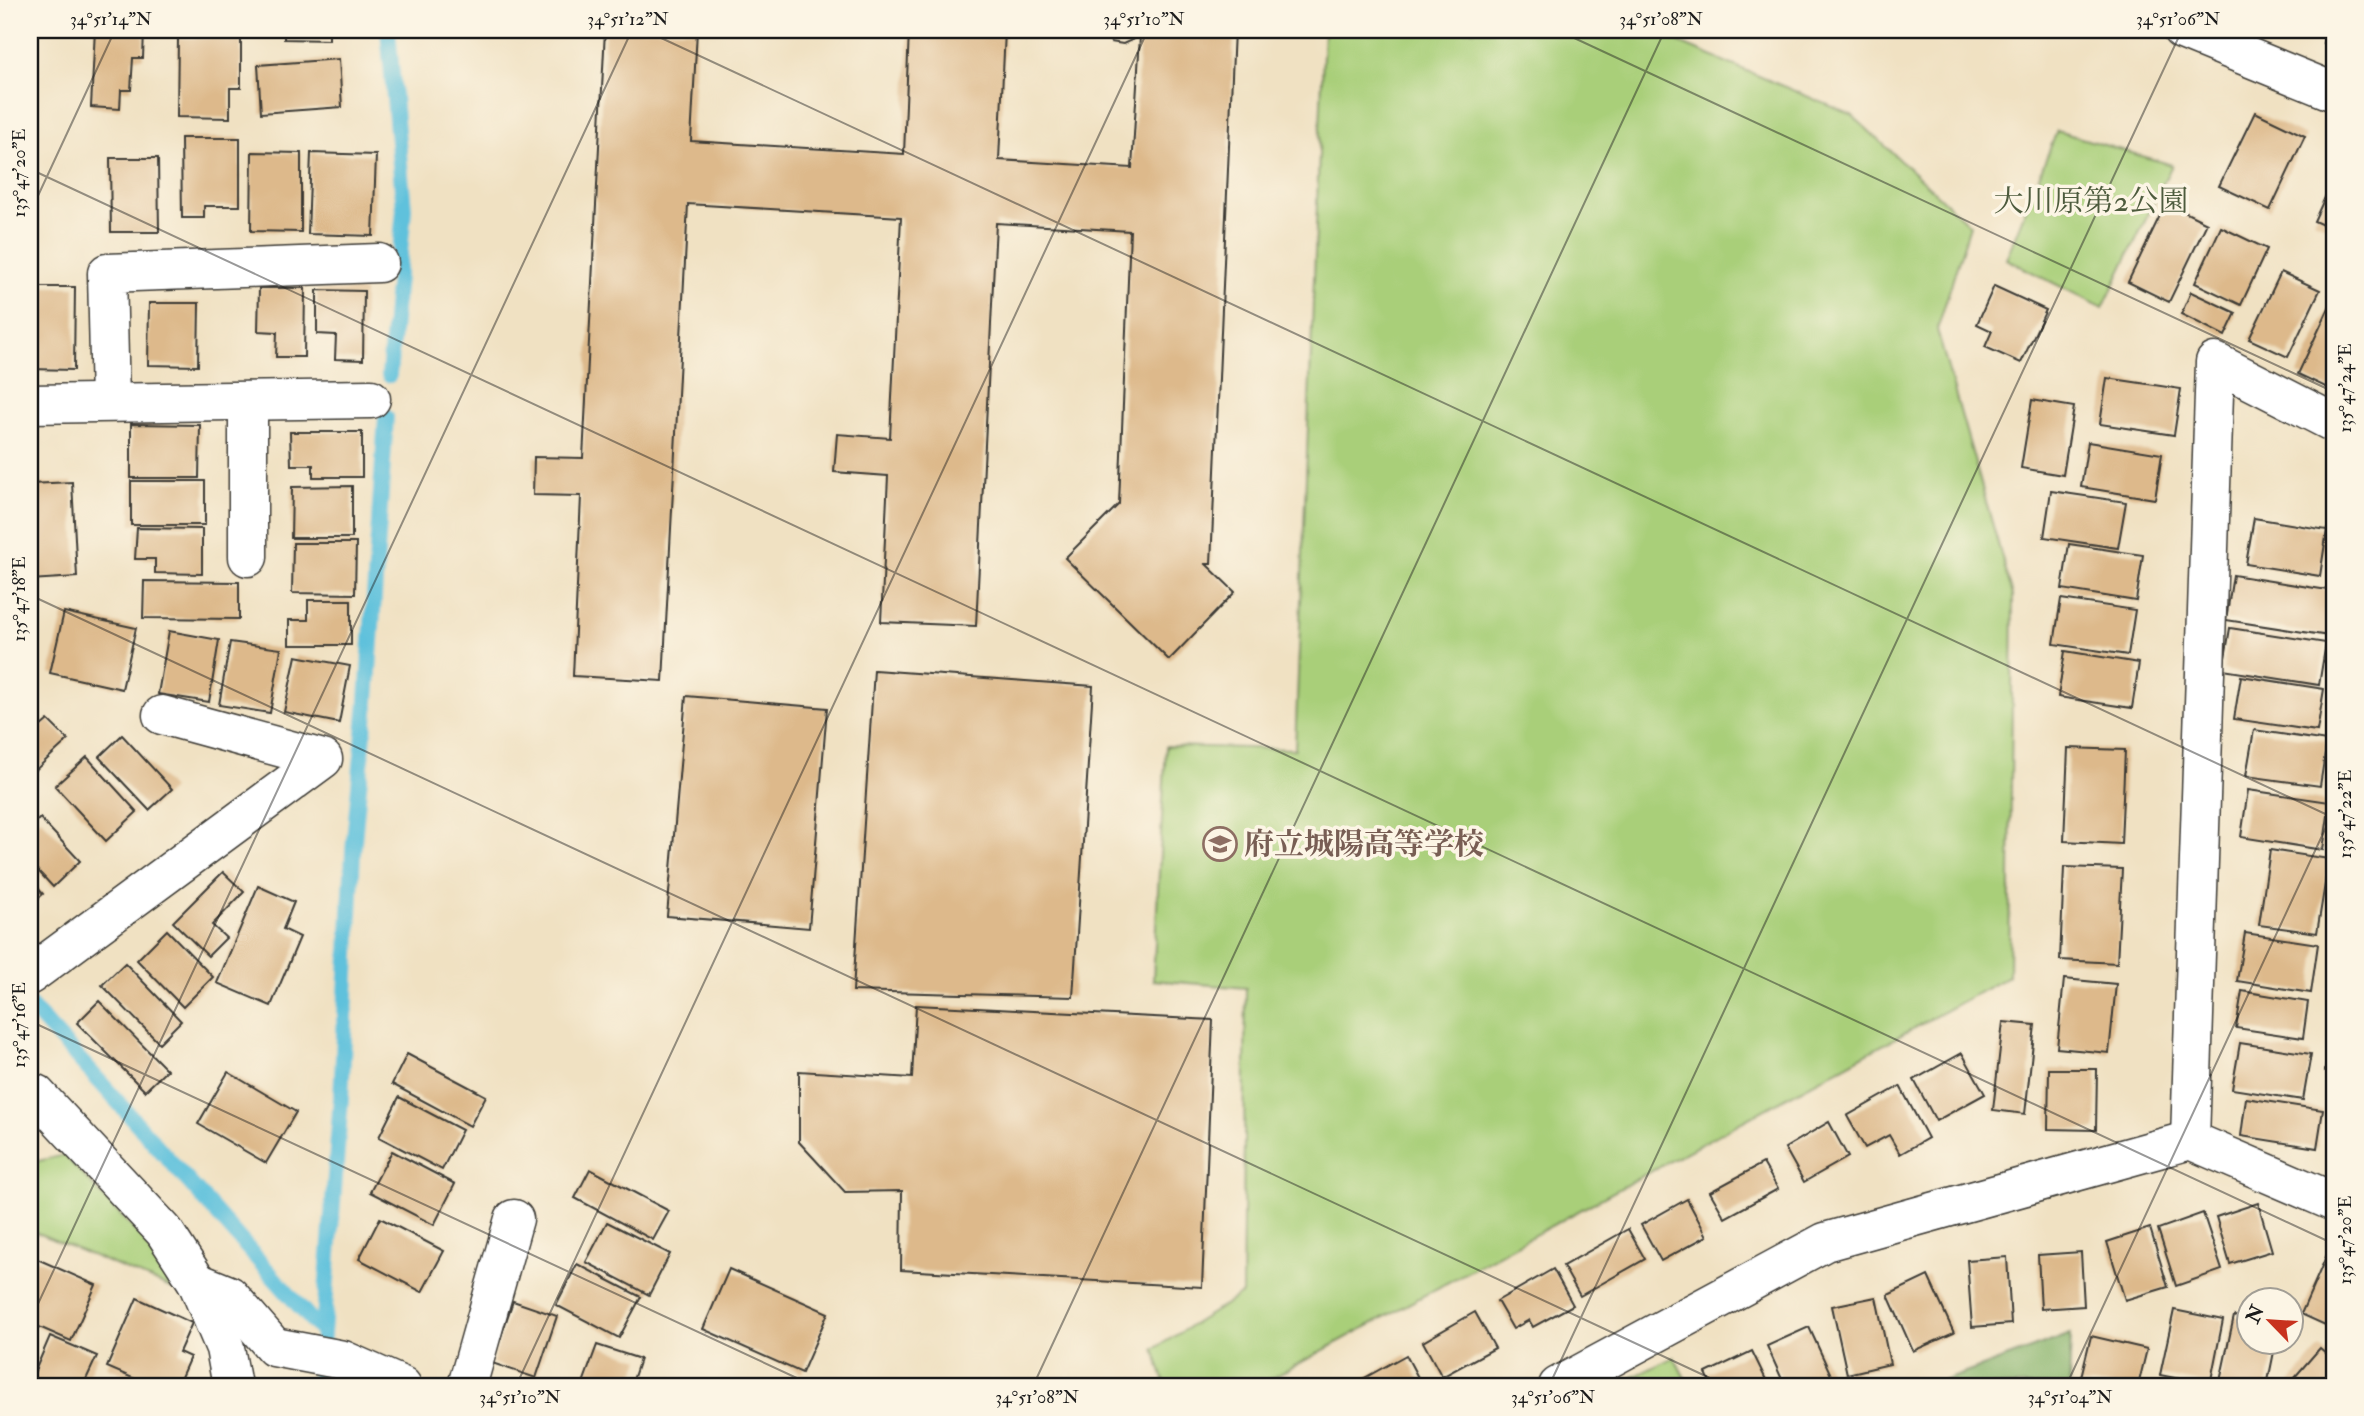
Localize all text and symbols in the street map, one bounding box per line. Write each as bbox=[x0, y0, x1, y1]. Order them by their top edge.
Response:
text: 34°51'14"N bbox=[70, 8, 152, 31]
text: 34°51'12"N bbox=[587, 8, 669, 31]
text: 34°51'10"N bbox=[1103, 8, 1185, 31]
text: 34°51'08"N bbox=[1619, 8, 1703, 31]
text: 34°51'06"N bbox=[2136, 8, 2220, 31]
text: 135°47'20"E bbox=[8, 128, 31, 217]
park label: 大川原第2公園 bbox=[1993, 183, 2189, 220]
text: 135°47'24"E bbox=[2334, 343, 2357, 433]
text: 135°47'18"E bbox=[8, 556, 31, 642]
text: 135°47'22"E bbox=[2334, 770, 2357, 858]
school or university icon: 府立城陽高等学校 bbox=[1201, 825, 1239, 863]
place label: 府立城陽高等学校 bbox=[1244, 826, 1484, 863]
text: 135°47'16"E bbox=[8, 982, 31, 1068]
text: 135°47'20"E bbox=[2334, 1195, 2357, 1284]
north arrow bbox=[2234, 1286, 2304, 1356]
text: N bbox=[2241, 1301, 2270, 1328]
text: 34°51'10"N bbox=[479, 1386, 561, 1409]
text: 34°51'08"N bbox=[995, 1386, 1079, 1409]
text: 34°51'06"N bbox=[1511, 1386, 1595, 1409]
text: 34°51'04"N bbox=[2028, 1386, 2112, 1409]

